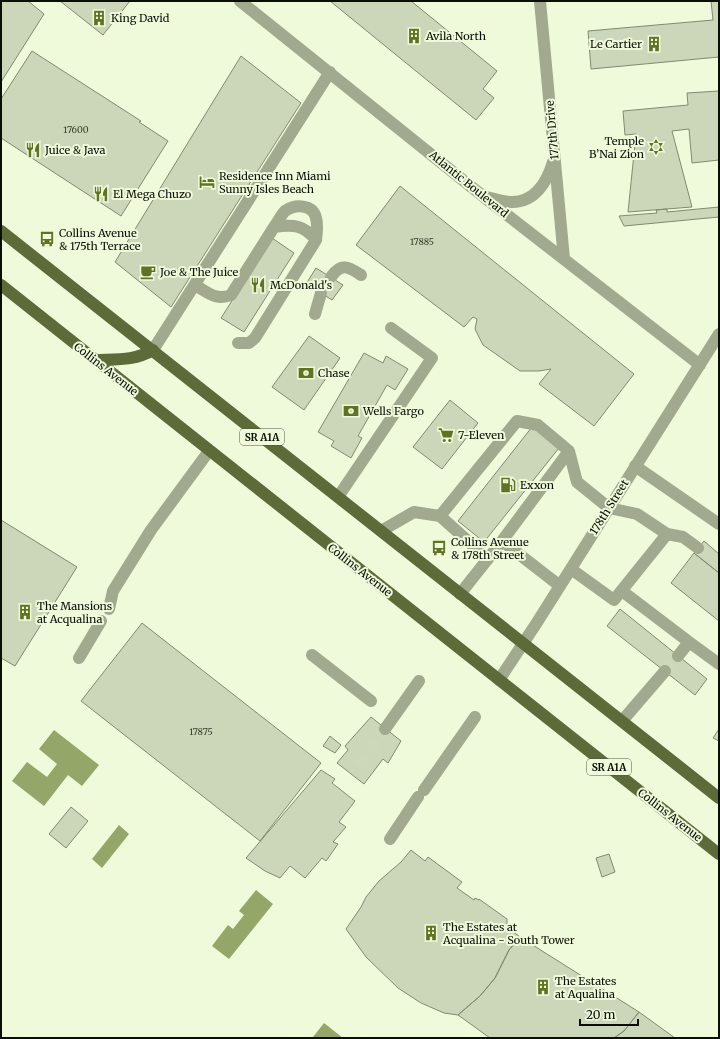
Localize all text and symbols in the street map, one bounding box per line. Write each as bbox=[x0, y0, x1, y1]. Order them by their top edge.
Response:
building icon: King David bbox=[90, 9, 108, 27]
place label: King David bbox=[111, 11, 170, 25]
building icon: Avila North bbox=[405, 27, 423, 45]
place label: Avila North bbox=[425, 29, 487, 43]
building icon: Le Cartier bbox=[645, 35, 663, 53]
place label: Le Cartier bbox=[590, 37, 642, 51]
street label: 177th Drive bbox=[542, 100, 562, 160]
house number: 17600 bbox=[63, 124, 89, 135]
place label: Temple B’Nai Zion bbox=[589, 134, 645, 161]
synagogue icon: Temple B’Nai Zion bbox=[647, 138, 665, 156]
restaurant icon: Juice & Java bbox=[24, 141, 42, 159]
place label: Juice & Java bbox=[44, 143, 106, 157]
street label: Atlantic Boulevard bbox=[426, 147, 512, 220]
place label: Residence Inn Miami Sunny Isles Beach bbox=[219, 169, 331, 196]
hotel icon: Residence Inn Miami Sunny Isles Beach bbox=[198, 173, 216, 191]
restaurant icon: El Mega Chuzo bbox=[92, 185, 110, 203]
place label: El Mega Chuzo bbox=[113, 187, 192, 201]
place label: Collins Avenue & 175th Terrace bbox=[59, 226, 141, 253]
bus stop icon: Collins Avenue & 175th Terrace bbox=[38, 230, 56, 248]
house number: 17885 bbox=[410, 236, 434, 247]
cafe icon: Joe & The Juice bbox=[139, 263, 157, 281]
place label: Joe & The Juice bbox=[159, 265, 239, 279]
restaurant icon: McDonald's bbox=[249, 276, 267, 294]
place label: McDonald's bbox=[270, 278, 332, 292]
street label: Collins Avenue bbox=[71, 340, 141, 399]
bank icon: Chase bbox=[297, 364, 315, 382]
place label: Chase bbox=[318, 366, 350, 380]
bank icon: Wells Fargo bbox=[342, 402, 360, 420]
place label: Wells Fargo bbox=[362, 404, 424, 418]
supermarket icon: 7-Eleven bbox=[437, 426, 455, 444]
place label: 7-Eleven bbox=[458, 428, 505, 442]
road number: SR A1A bbox=[240, 429, 284, 445]
fuel station icon: Exxon bbox=[499, 476, 517, 494]
street label: 178th Street bbox=[587, 476, 632, 537]
place label: Exxon bbox=[520, 478, 555, 492]
place label: Collins Avenue & 178th Street bbox=[451, 535, 529, 562]
bus stop icon: Collins Avenue & 178th Street bbox=[430, 539, 448, 557]
street label: Collins Avenue bbox=[325, 541, 395, 600]
place label: The Mansions at Acqualina bbox=[37, 599, 112, 626]
building icon: The Mansions at Acqualina bbox=[16, 603, 34, 621]
house number: 17875 bbox=[189, 726, 213, 737]
road number: SR A1A bbox=[587, 759, 631, 775]
street label: Collins Avenue bbox=[635, 786, 705, 845]
place label: The Estates at Acqualina - South Tower bbox=[442, 920, 575, 947]
building icon: The Estates at Acqualina - South Tower bbox=[422, 924, 440, 942]
place label: The Estates at Aqualina bbox=[555, 974, 616, 1001]
building icon: The Estates at Aqualina bbox=[534, 978, 552, 996]
scale bar bbox=[580, 1001, 638, 1027]
text: 20 m bbox=[586, 1007, 615, 1022]

